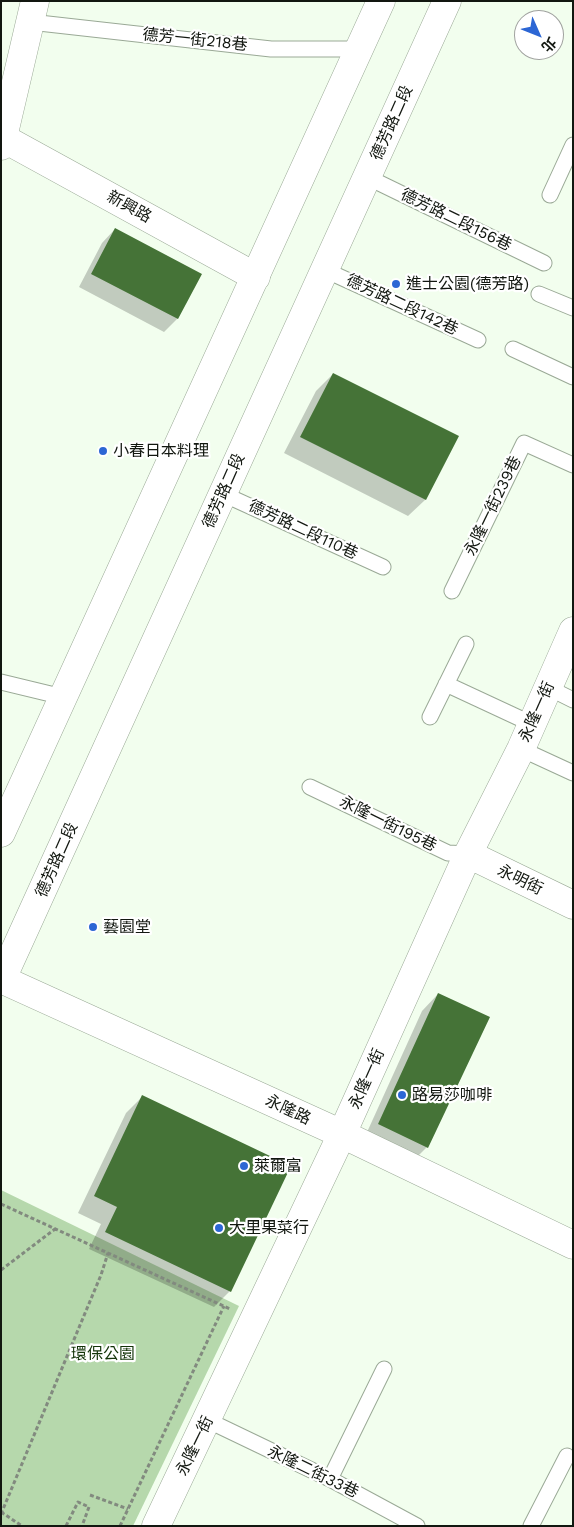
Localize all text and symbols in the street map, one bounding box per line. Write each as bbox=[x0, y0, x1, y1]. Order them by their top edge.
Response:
north arrow bbox=[514, 10, 564, 60]
street label: 德芳一街218巷 bbox=[142, 25, 248, 55]
text: 北 bbox=[538, 34, 560, 55]
street label: 德芳路二段 bbox=[367, 83, 417, 163]
street label: 德芳路二段156巷 bbox=[397, 185, 515, 255]
street label: 新興路 bbox=[103, 187, 155, 227]
street label: 德芳路二段142巷 bbox=[343, 271, 461, 339]
place label: 進士公園(德芳路) bbox=[406, 274, 529, 294]
marker: 進士公園(德芳路) bbox=[390, 278, 402, 290]
place label: 小春日本料理 bbox=[113, 441, 209, 461]
marker: 小春日本料理 bbox=[97, 445, 109, 457]
street label: 德芳路二段 bbox=[199, 451, 249, 531]
street label: 永隆一街239巷 bbox=[461, 453, 525, 559]
street label: 德芳路二段110巷 bbox=[245, 496, 361, 564]
street label: 永隆一街 bbox=[515, 679, 559, 745]
street label: 永隆一街195巷 bbox=[336, 792, 440, 856]
street label: 德芳路二段 bbox=[32, 820, 82, 900]
street label: 永明街 bbox=[494, 861, 546, 899]
place label: 藝園堂 bbox=[103, 917, 151, 937]
marker: 藝園堂 bbox=[87, 921, 99, 933]
street label: 永隆一街 bbox=[345, 1046, 389, 1112]
place label: 路易莎咖啡 bbox=[412, 1085, 492, 1105]
marker: 路易莎咖啡 bbox=[396, 1089, 408, 1101]
street label: 永隆路 bbox=[262, 1091, 314, 1129]
place label: 萊爾富 bbox=[254, 1156, 302, 1176]
marker: 萊爾富 bbox=[238, 1160, 250, 1172]
place label: 大里果菜行 bbox=[229, 1218, 309, 1238]
marker: 大里果菜行 bbox=[213, 1222, 225, 1234]
park label: 環保公園 bbox=[71, 1344, 135, 1364]
street label: 永隆一街 bbox=[172, 1413, 218, 1479]
street label: 永隆二街33巷 bbox=[264, 1442, 362, 1502]

